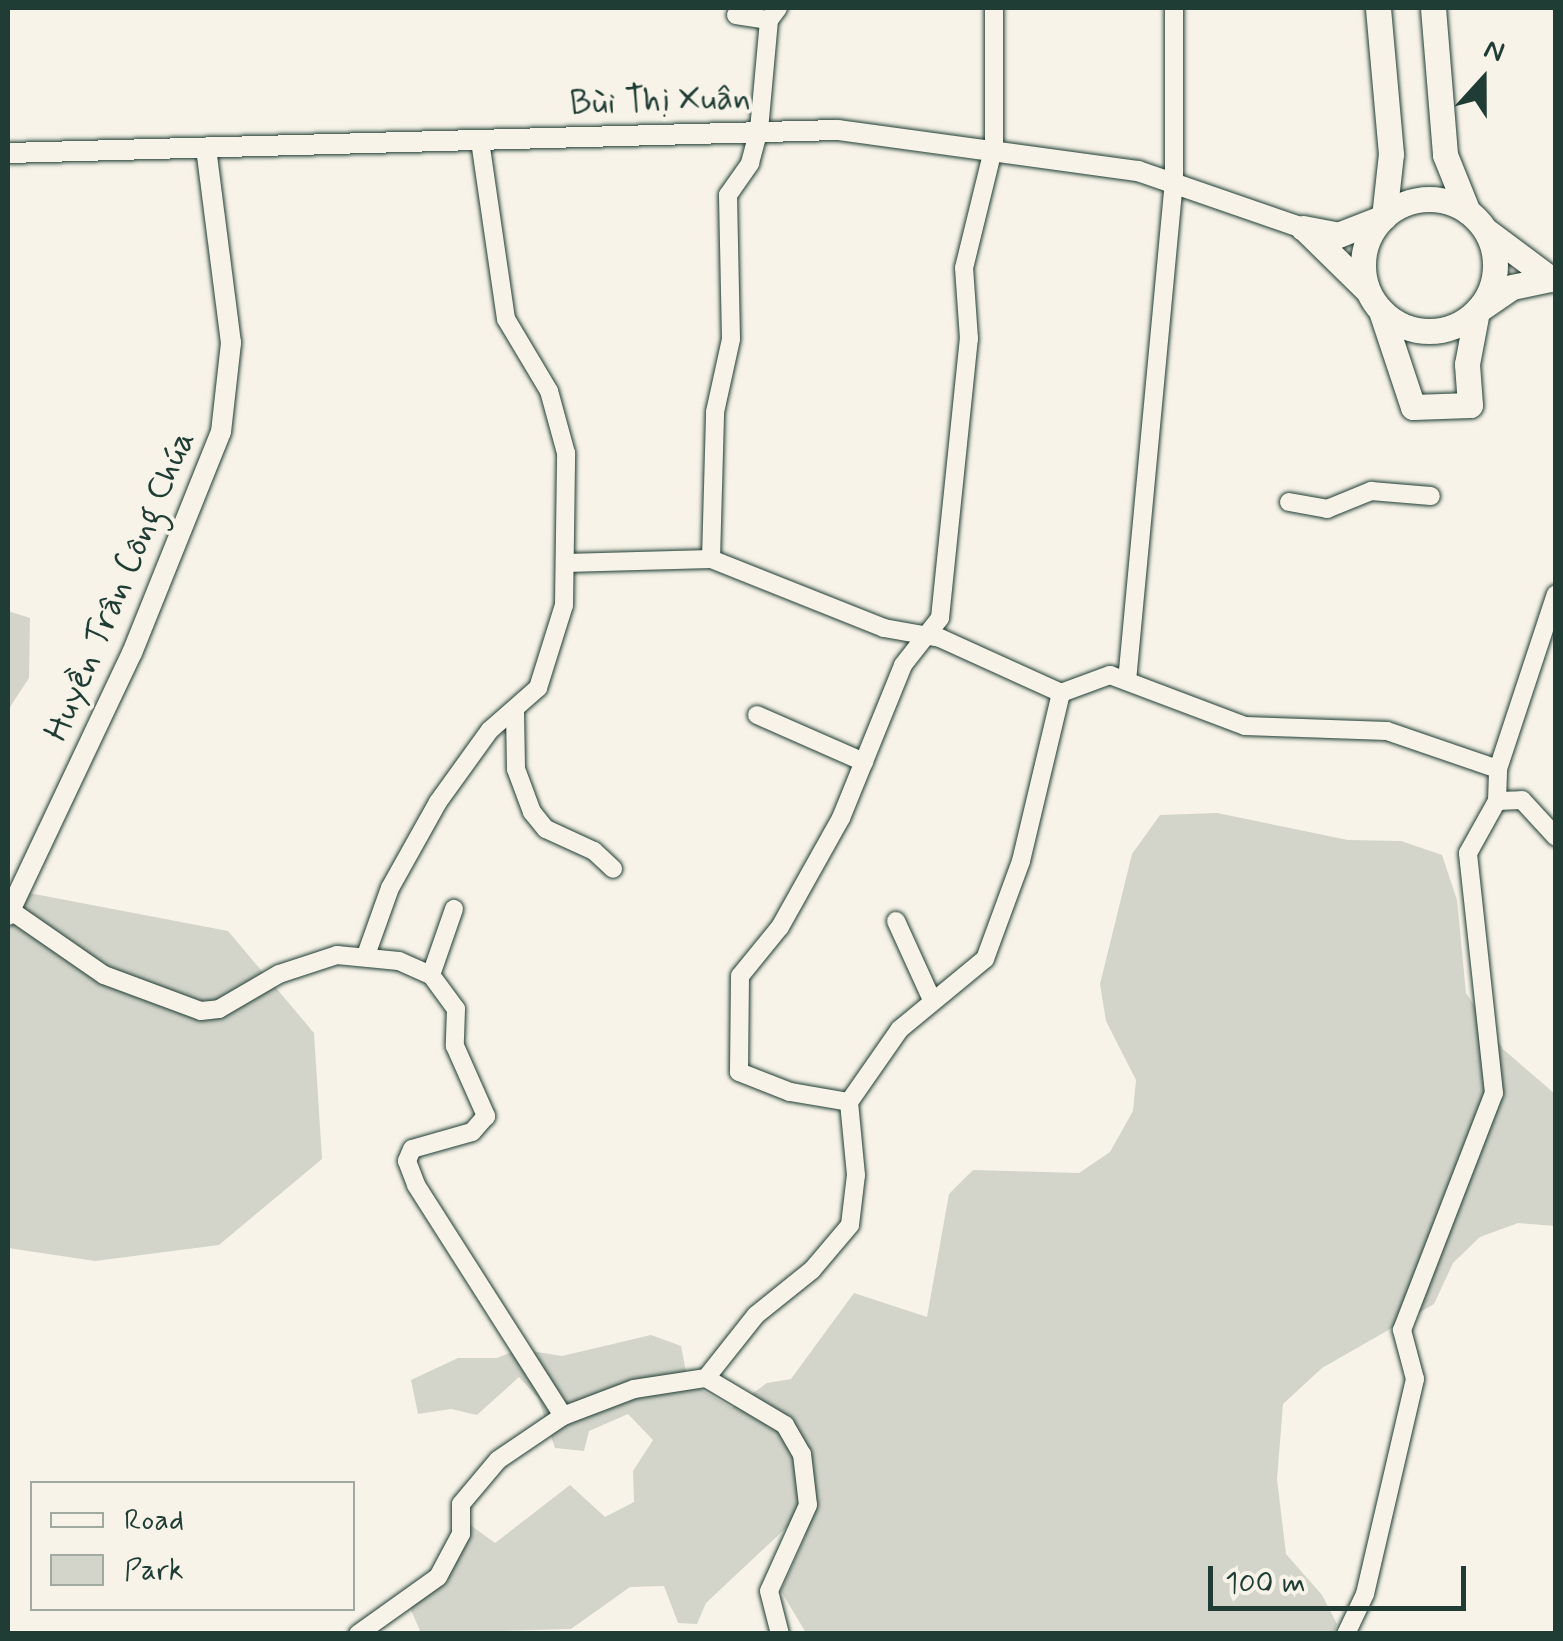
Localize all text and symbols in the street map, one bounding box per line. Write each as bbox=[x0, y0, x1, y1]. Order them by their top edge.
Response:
north arrow bbox=[1433, 30, 1533, 130]
text: N bbox=[1479, 31, 1509, 72]
street label: Bùi Thị Xuân bbox=[569, 77, 751, 125]
street label: Huyền Trân Công Chúa bbox=[35, 424, 205, 748]
legend bbox=[30, 1481, 355, 1611]
text: Road bbox=[124, 1501, 184, 1540]
scale bar bbox=[1213, 1546, 1470, 1608]
text: Park bbox=[124, 1551, 184, 1590]
text: 100 m bbox=[1225, 1564, 1306, 1603]

